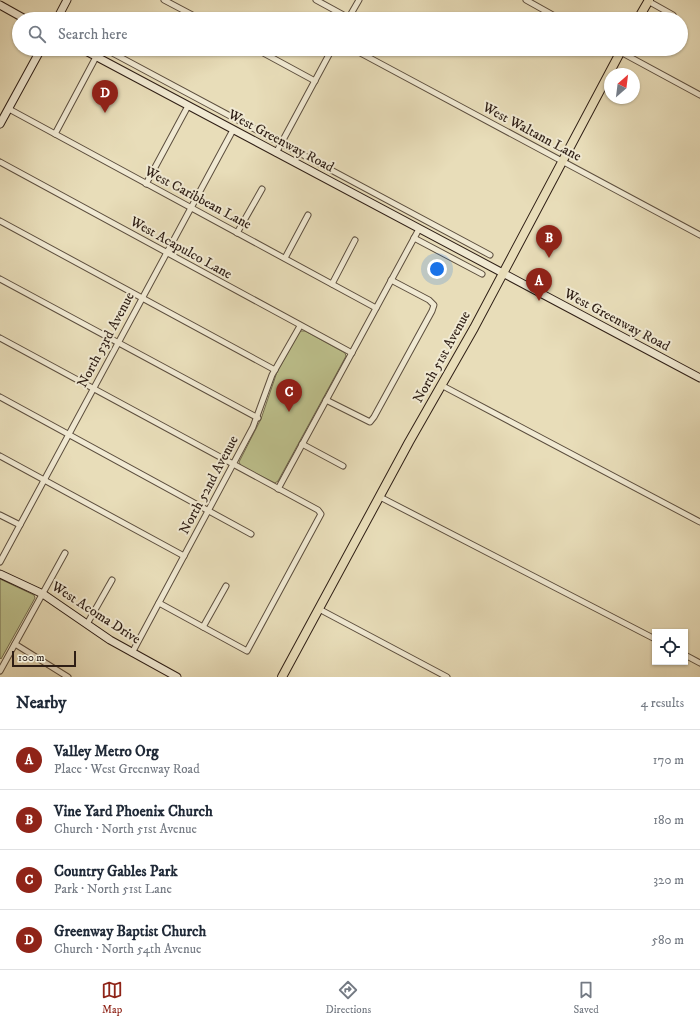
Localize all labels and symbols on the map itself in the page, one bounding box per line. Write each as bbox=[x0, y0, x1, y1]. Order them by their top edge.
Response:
north arrow bbox=[604, 68, 640, 104]
pin: D bbox=[92, 80, 118, 113]
street label: West Waltann Lane bbox=[479, 98, 585, 166]
street label: West Greenway Road bbox=[224, 105, 337, 177]
street label: West Caribbean Lane bbox=[141, 162, 255, 234]
street label: West Acapulco Lane bbox=[126, 212, 235, 284]
pin: B bbox=[536, 225, 562, 258]
your location bbox=[427, 259, 447, 279]
pin: A bbox=[526, 268, 552, 301]
street label: West Greenway Road bbox=[560, 284, 673, 356]
street label: North 53rd Avenue bbox=[73, 289, 139, 391]
street label: North 51st Avenue bbox=[409, 308, 475, 406]
pin: C bbox=[276, 379, 302, 412]
street label: North 52nd Avenue bbox=[175, 432, 243, 538]
street label: West Acoma Drive bbox=[47, 577, 144, 649]
scale bar bbox=[12, 649, 76, 668]

